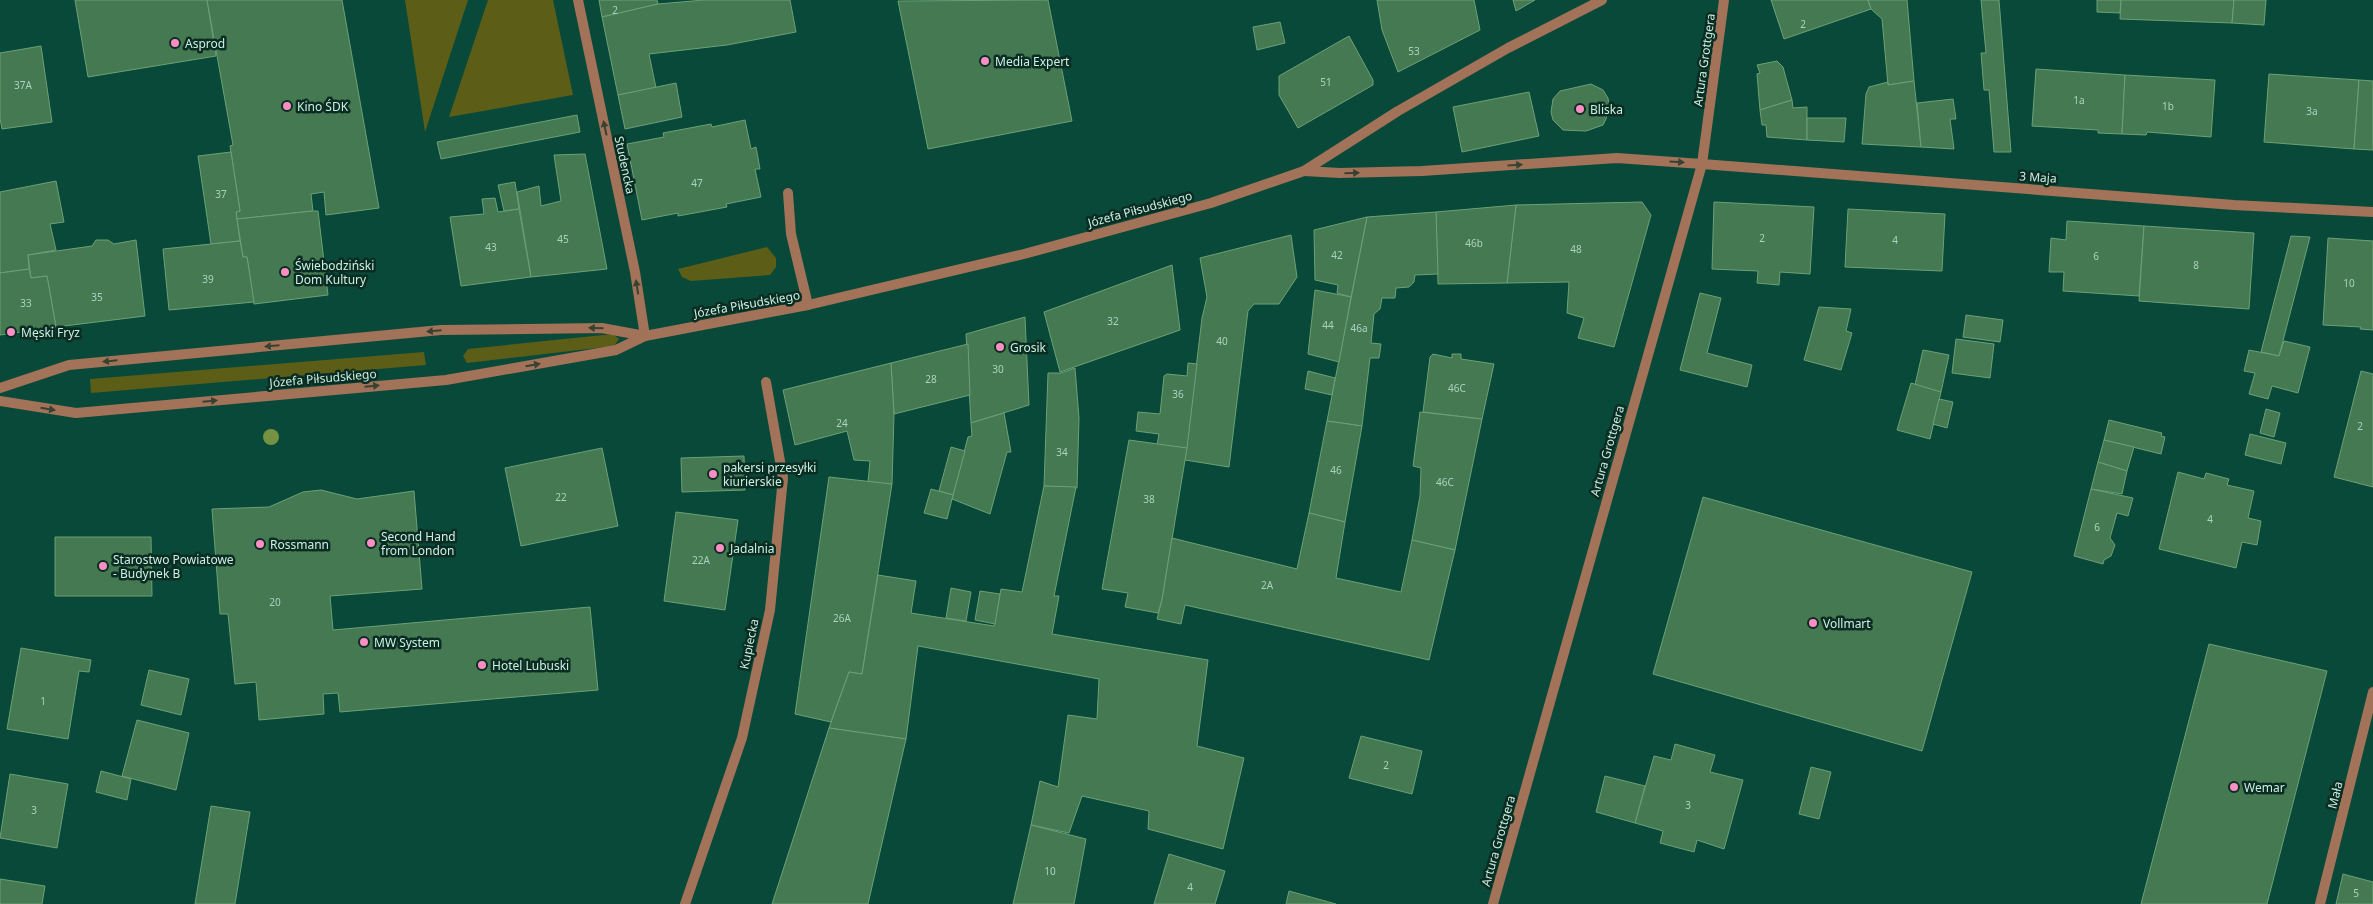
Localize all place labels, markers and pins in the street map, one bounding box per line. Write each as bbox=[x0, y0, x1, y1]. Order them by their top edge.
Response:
place label: Asprod bbox=[185, 35, 225, 52]
marker: Asprod bbox=[169, 37, 181, 49]
place label: Media Expert bbox=[995, 53, 1070, 70]
marker: Media Expert bbox=[979, 55, 991, 67]
place label: Kino ŚDK bbox=[297, 98, 349, 115]
marker: Kino ŚDK bbox=[281, 100, 293, 112]
place label: Bliska bbox=[1590, 101, 1623, 118]
marker: Bliska bbox=[1574, 103, 1586, 115]
place label: Świebodziński Dom Kultury bbox=[295, 257, 374, 288]
marker: Świebodziński Dom Kultury bbox=[279, 266, 291, 278]
place label: Męski Fryz bbox=[21, 324, 80, 341]
marker: Męski Fryz bbox=[5, 326, 17, 338]
place label: Grosik bbox=[1010, 339, 1047, 356]
marker: Grosik bbox=[994, 341, 1006, 353]
place label: pakersi przesyłki kiurierskie bbox=[723, 459, 816, 490]
marker: pakersi przesyłki kiurierskie bbox=[707, 468, 719, 480]
place label: Second Hand from London bbox=[381, 528, 456, 559]
place label: Rossmann bbox=[270, 536, 329, 553]
marker: Second Hand from London bbox=[365, 537, 377, 549]
marker: Rossmann bbox=[254, 538, 266, 550]
place label: Jadalnia bbox=[729, 540, 774, 557]
marker: Jadalnia bbox=[714, 542, 726, 554]
place label: Starostwo Powiatowe - Budynek B bbox=[113, 551, 234, 582]
marker: Starostwo Powiatowe - Budynek B bbox=[97, 560, 109, 572]
place label: Vollmart bbox=[1823, 615, 1871, 632]
marker: Vollmart bbox=[1807, 617, 1819, 629]
place label: MW System bbox=[374, 634, 440, 651]
marker: MW System bbox=[358, 636, 370, 648]
place label: Hotel Lubuski bbox=[492, 657, 569, 674]
marker: Hotel Lubuski bbox=[476, 659, 488, 671]
place label: Wemar bbox=[2244, 779, 2285, 796]
marker: Wemar bbox=[2228, 781, 2240, 793]

